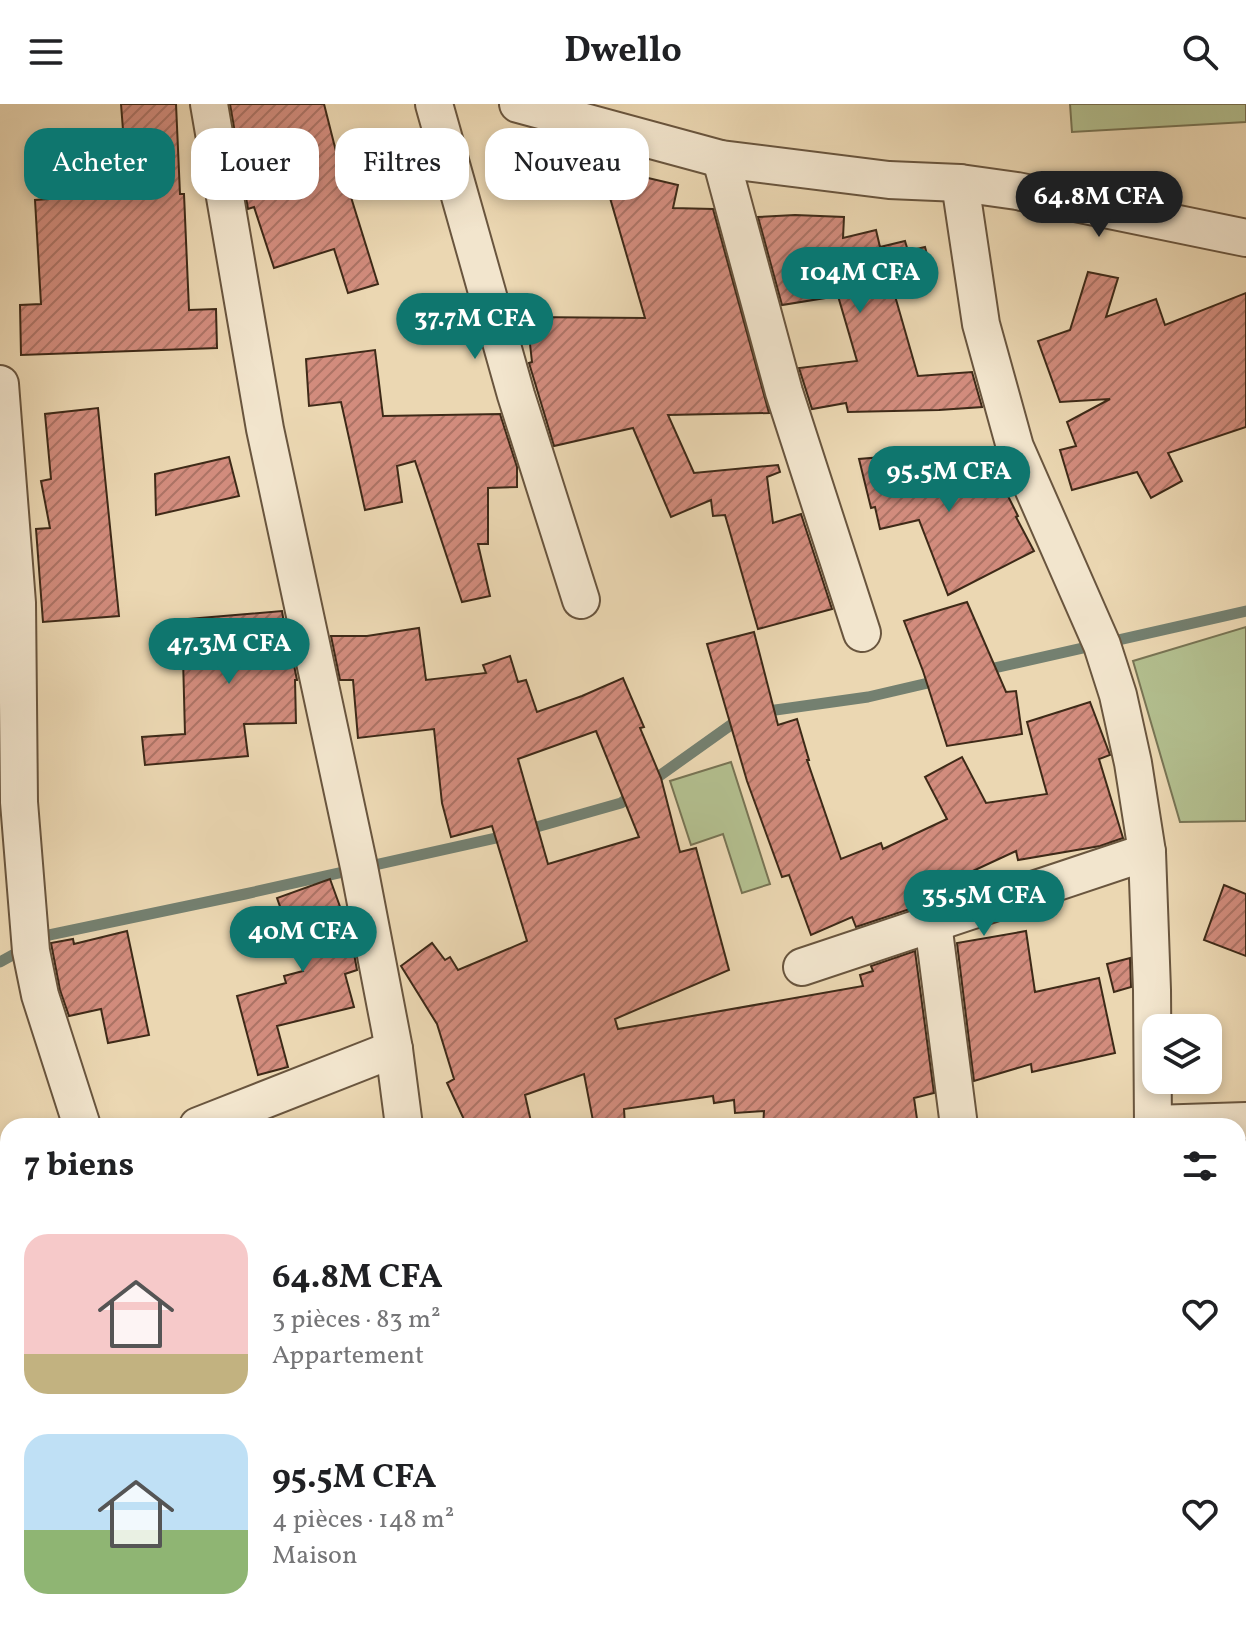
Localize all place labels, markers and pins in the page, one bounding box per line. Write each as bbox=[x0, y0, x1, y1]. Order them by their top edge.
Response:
pin: 64.8M CFA bbox=[1007, 171, 1191, 239]
pin: 104M CFA bbox=[777, 247, 943, 315]
pin: 37.7M CFA bbox=[383, 293, 567, 361]
pin: 95.5M CFA bbox=[857, 446, 1041, 514]
pin: 47.3M CFA bbox=[137, 618, 321, 686]
pin: 35.5M CFA bbox=[892, 870, 1076, 938]
pin: 40M CFA bbox=[229, 906, 377, 974]

